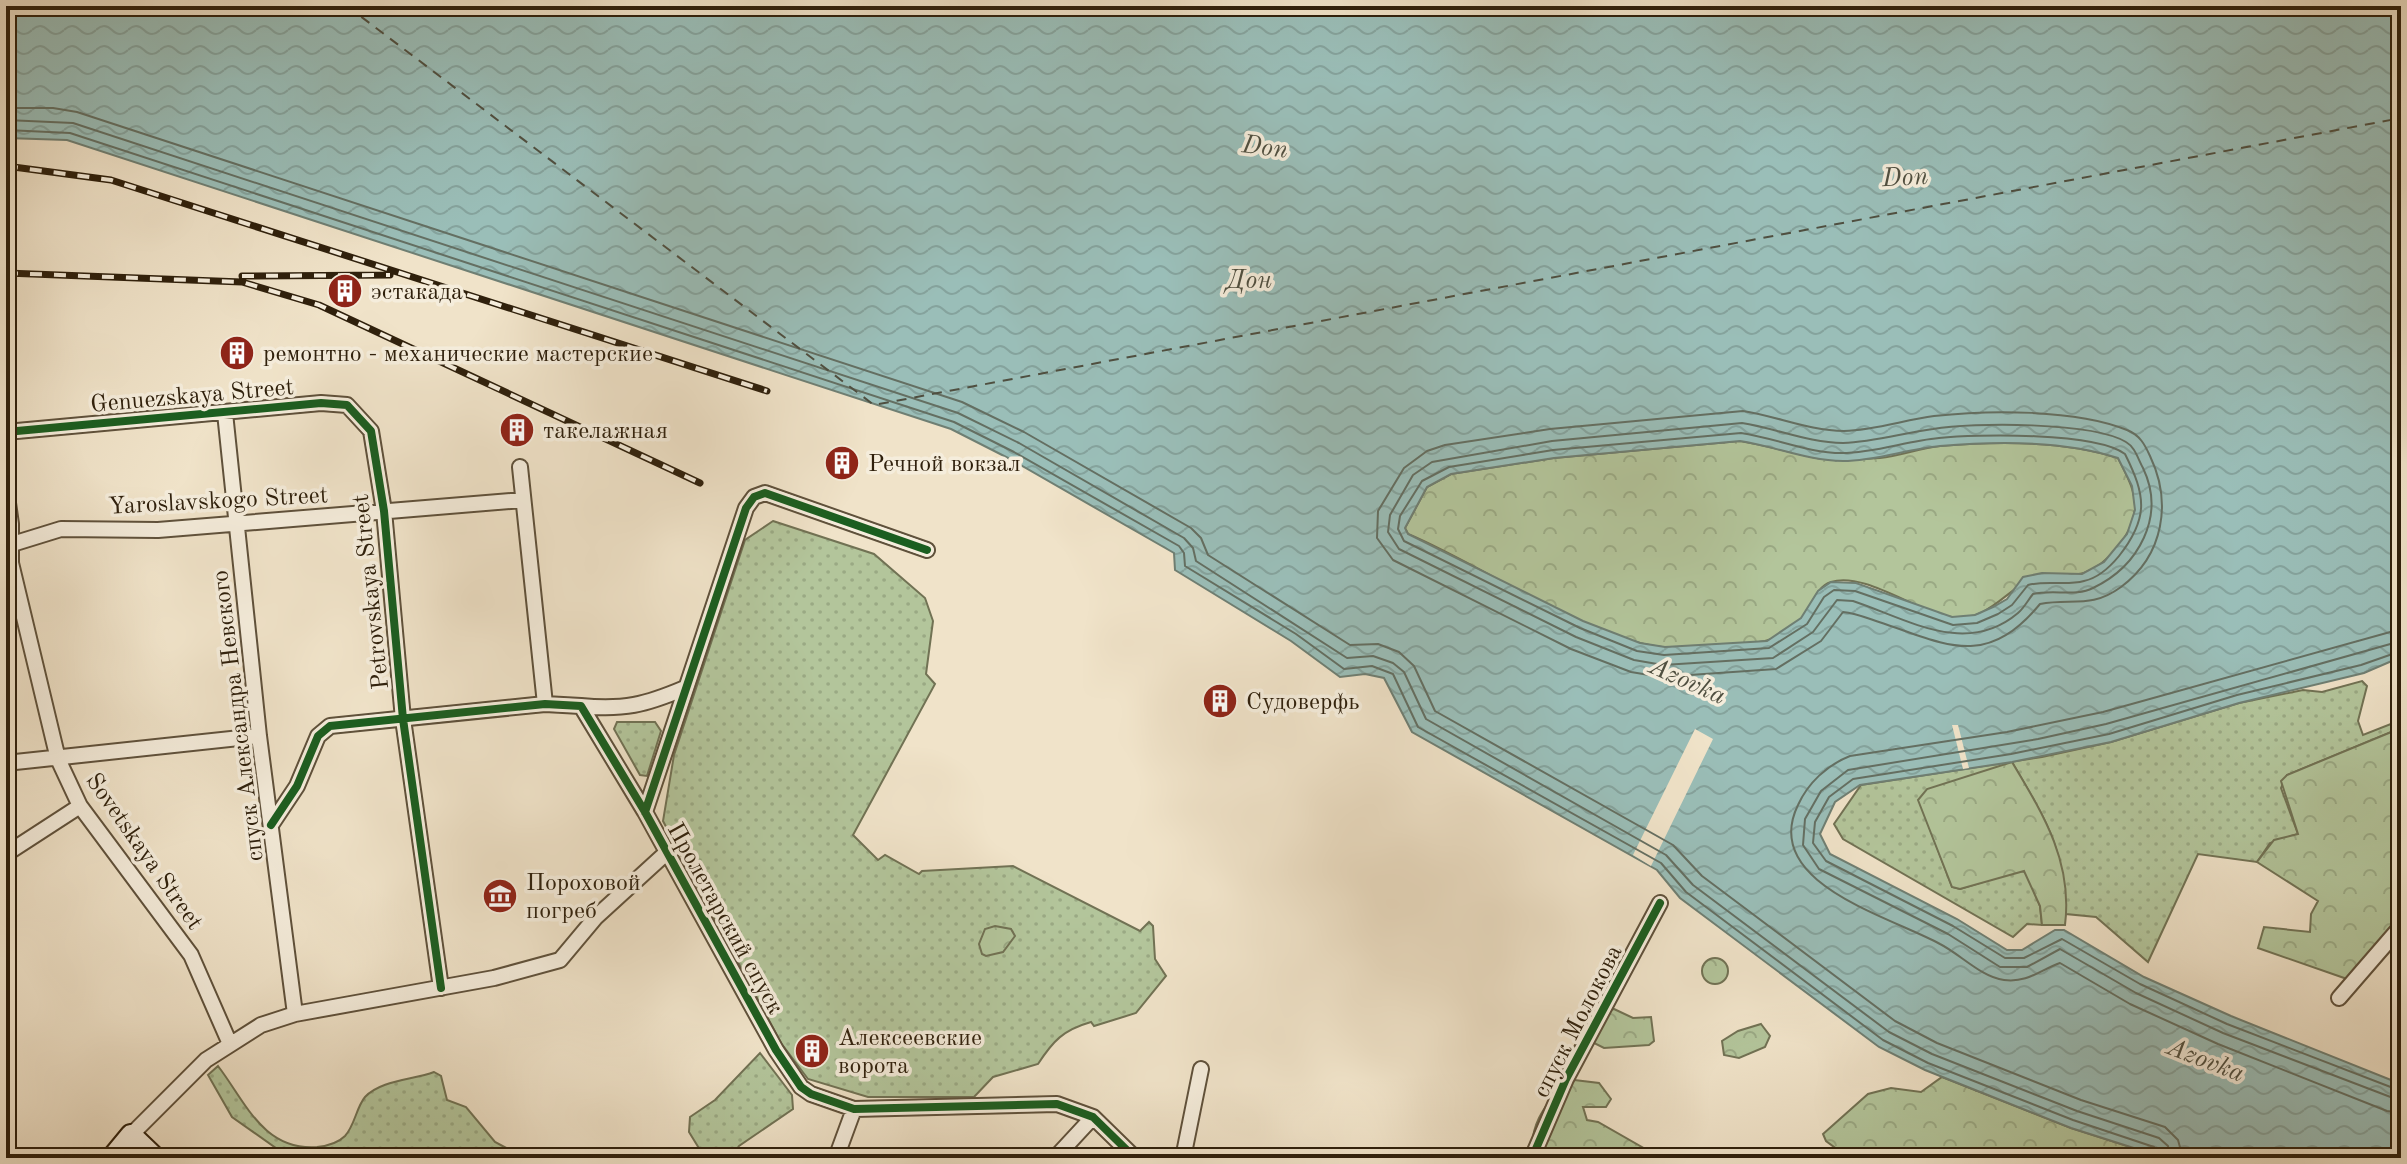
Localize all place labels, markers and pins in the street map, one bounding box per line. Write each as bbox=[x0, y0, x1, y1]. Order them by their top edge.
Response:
building icon: эстакада bbox=[326, 272, 364, 310]
place label: эстакада bbox=[371, 281, 463, 305]
building icon: ремонтно - механические мастерские bbox=[218, 334, 256, 372]
place label: ремонтно - механические мастерские bbox=[263, 343, 653, 367]
building icon: такелажная bbox=[498, 411, 536, 449]
place label: такелажная bbox=[543, 420, 668, 444]
building icon: Речной вокзал bbox=[823, 444, 861, 482]
place label: Речной вокзал bbox=[868, 453, 1021, 477]
building icon: Судоверфь bbox=[1201, 682, 1239, 720]
place label: Судоверфь bbox=[1246, 691, 1360, 715]
place label: Пороховой погреб bbox=[526, 872, 641, 924]
museum icon: Пороховой погреб bbox=[481, 877, 519, 915]
place label: Алексеевские ворота bbox=[838, 1027, 982, 1079]
building icon: Алексеевские ворота bbox=[793, 1032, 831, 1070]

